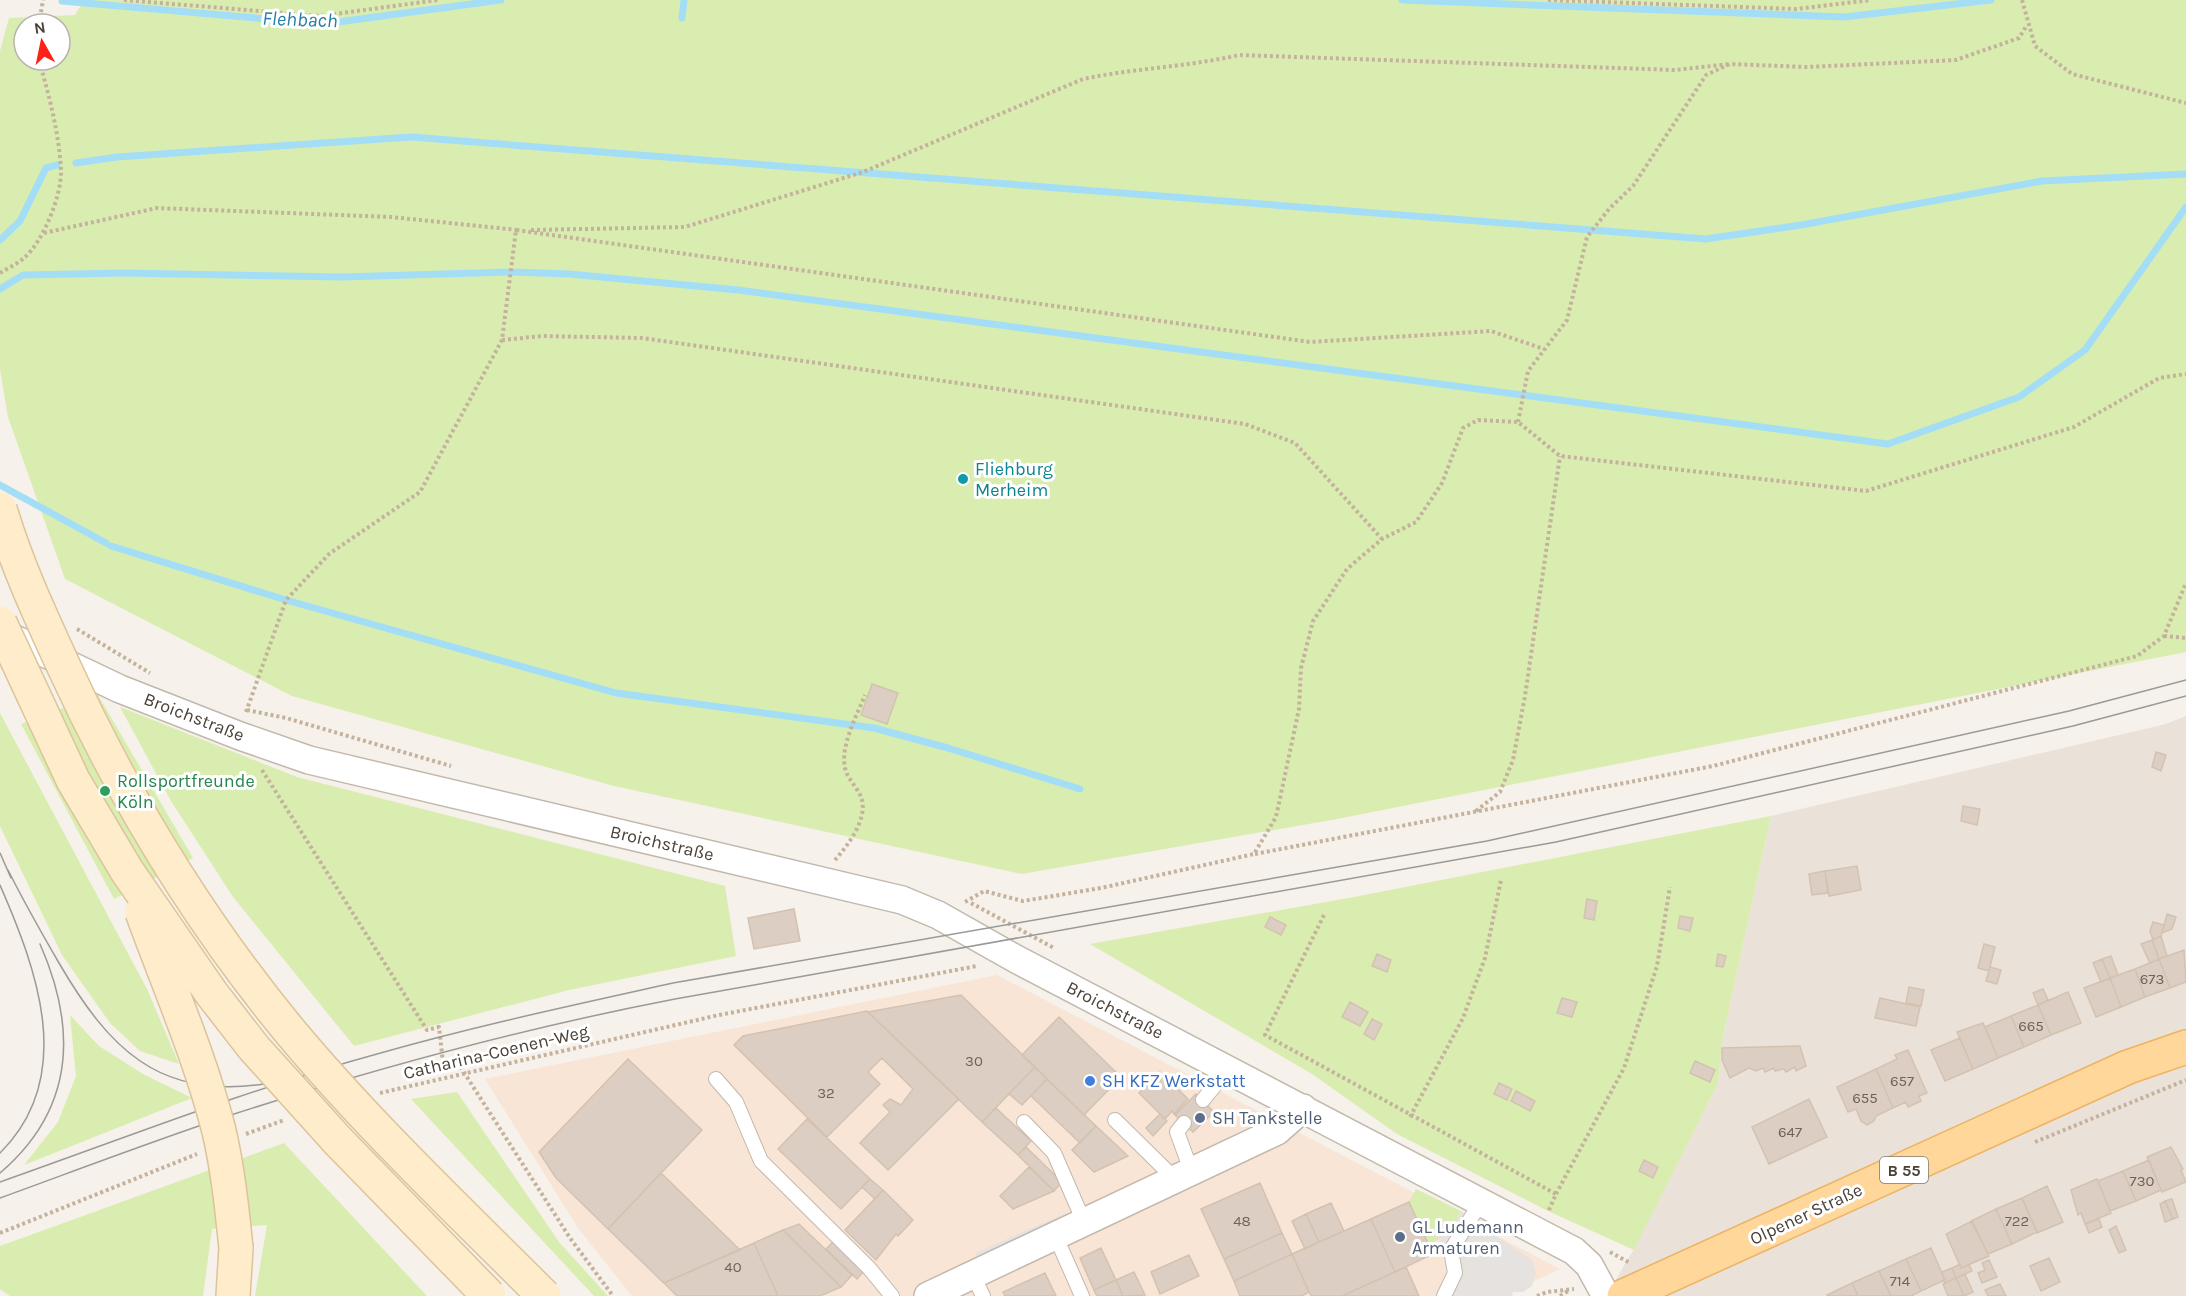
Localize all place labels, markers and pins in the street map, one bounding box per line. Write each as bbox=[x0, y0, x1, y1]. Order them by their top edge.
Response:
place label: Fliehburg Merheim bbox=[975, 458, 1053, 501]
marker: Fliehburg Merheim bbox=[956, 472, 970, 486]
place label: Rollsportfreunde Köln bbox=[117, 770, 255, 813]
marker: Rollsportfreunde Köln bbox=[98, 784, 112, 798]
place label: SH KFZ Werkstatt bbox=[1102, 1070, 1246, 1092]
marker: SH KFZ Werkstatt bbox=[1083, 1074, 1097, 1088]
place label: SH Tankstelle bbox=[1212, 1107, 1322, 1129]
marker: SH Tankstelle bbox=[1193, 1111, 1207, 1125]
place label: GL Ludemann Armaturen bbox=[1412, 1216, 1524, 1259]
marker: GL Ludemann Armaturen bbox=[1393, 1230, 1407, 1244]

